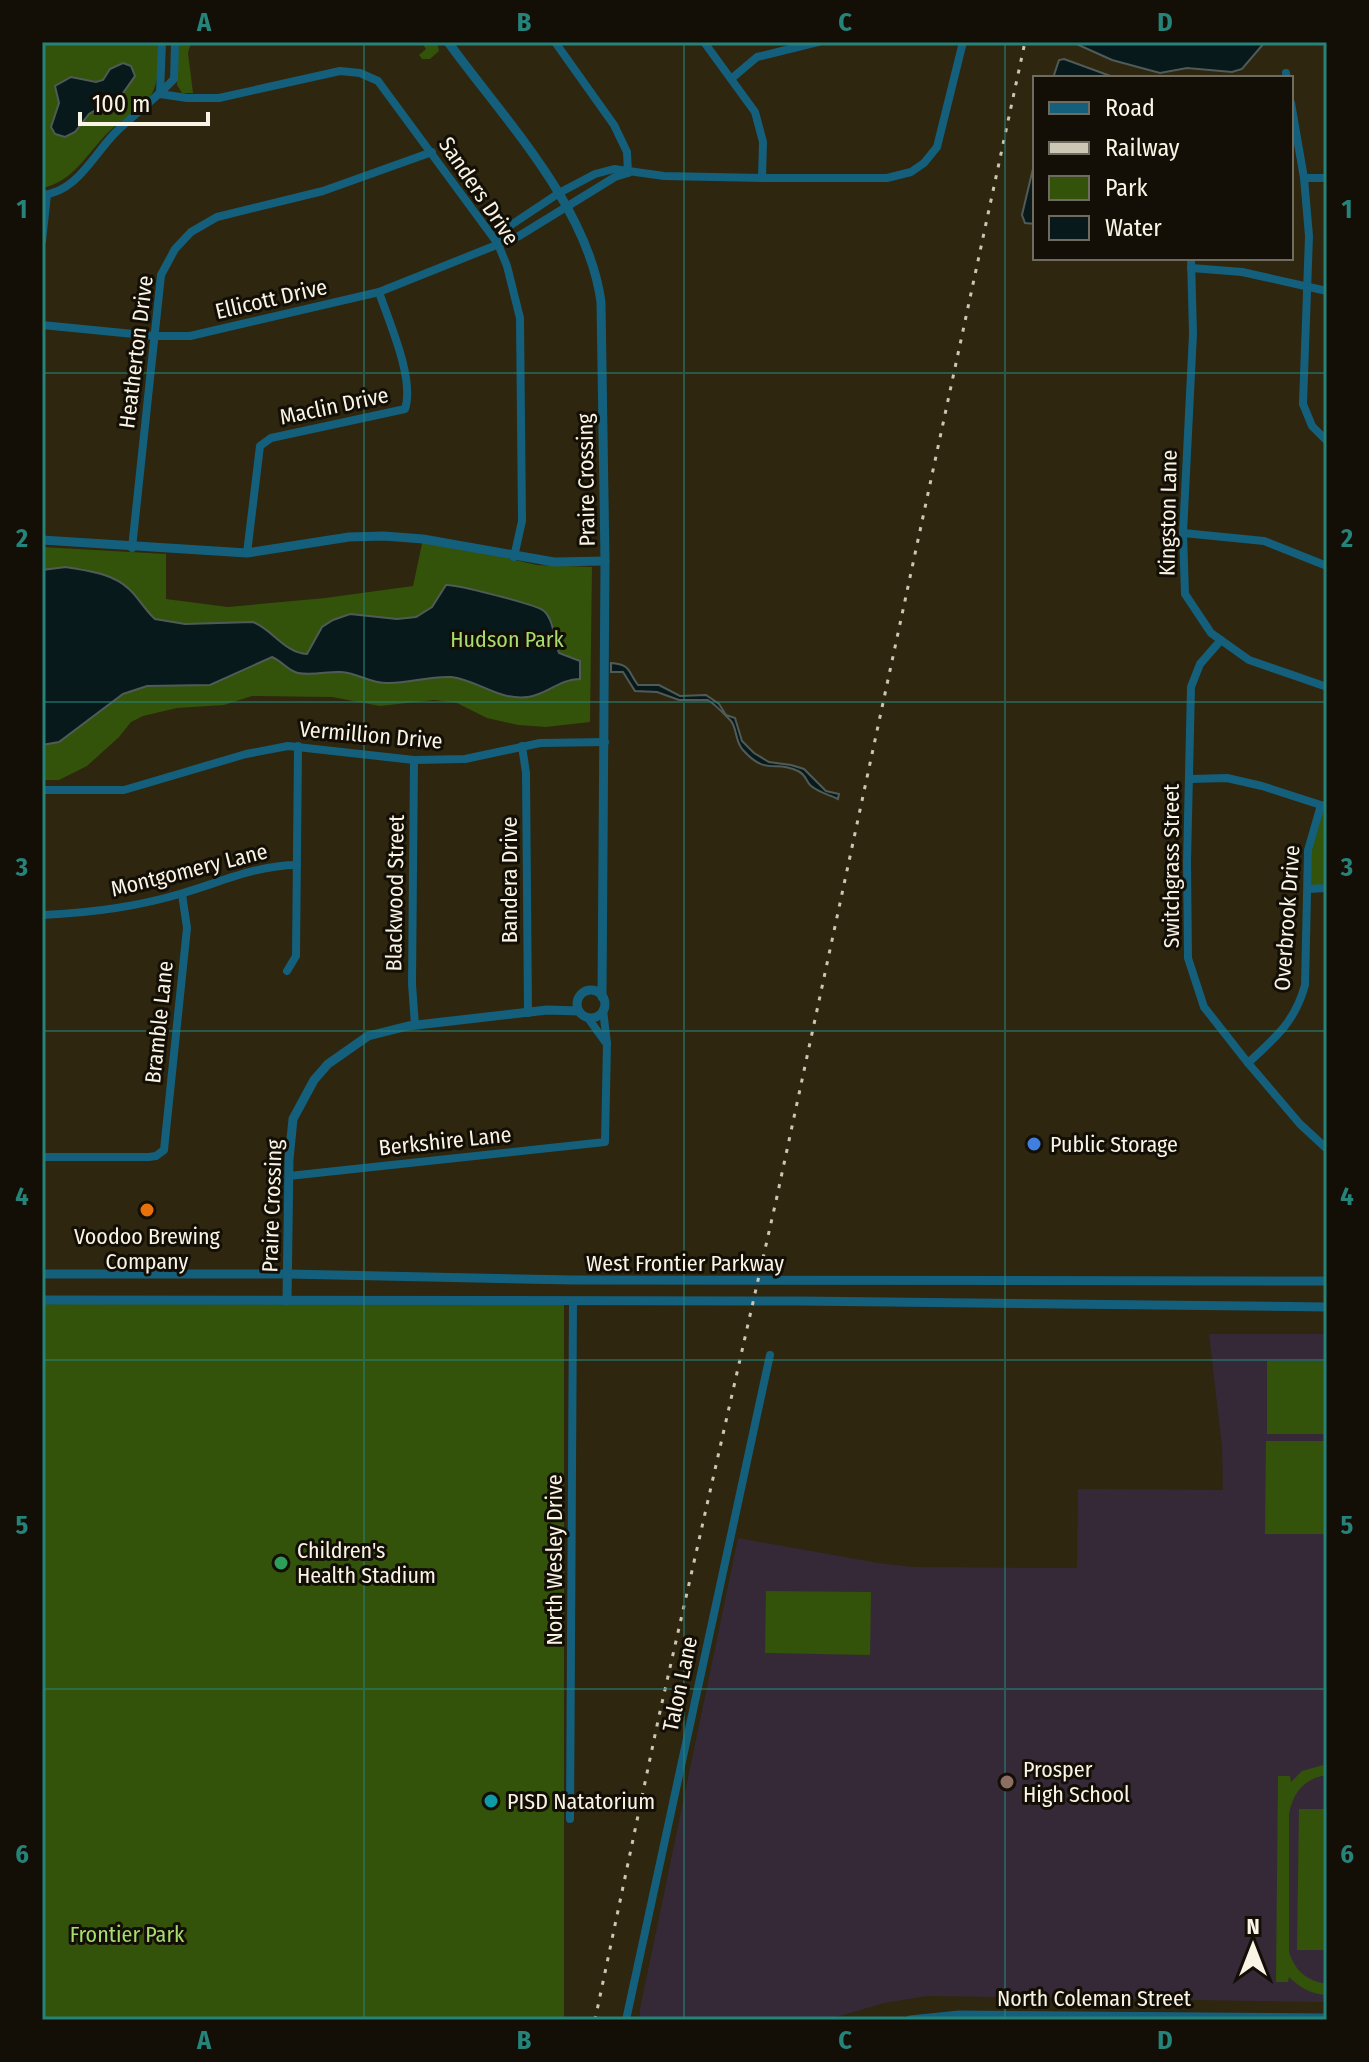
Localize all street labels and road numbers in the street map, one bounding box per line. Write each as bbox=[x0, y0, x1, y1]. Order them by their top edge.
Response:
street label: Sanders Drive bbox=[433, 132, 525, 250]
street label: Ellicott Drive bbox=[212, 273, 330, 325]
street label: Heatherton Drive bbox=[113, 274, 159, 430]
street label: Maclin Drive bbox=[277, 381, 391, 431]
street label: Praire Crossing bbox=[571, 413, 601, 547]
street label: Kingston Lane bbox=[1153, 450, 1183, 576]
street label: Vermillion Drive bbox=[298, 715, 444, 755]
street label: Switchgrass Street bbox=[1158, 783, 1185, 948]
street label: Blackwood Street bbox=[380, 814, 410, 972]
street label: Bandera Drive bbox=[496, 817, 523, 943]
street label: Montgomery Lane bbox=[108, 837, 270, 903]
street label: Overbrook Drive bbox=[1268, 844, 1306, 992]
street label: Bramble Lane bbox=[139, 959, 179, 1085]
street label: Berkshire Lane bbox=[377, 1121, 513, 1161]
street label: Praire Crossing bbox=[256, 1138, 288, 1273]
street label: West Frontier Parkway bbox=[586, 1250, 784, 1277]
street label: North Wesley Drive bbox=[541, 1474, 568, 1646]
street label: Talon Lane bbox=[657, 1634, 703, 1734]
street label: North Coleman Street bbox=[997, 1985, 1192, 2012]

